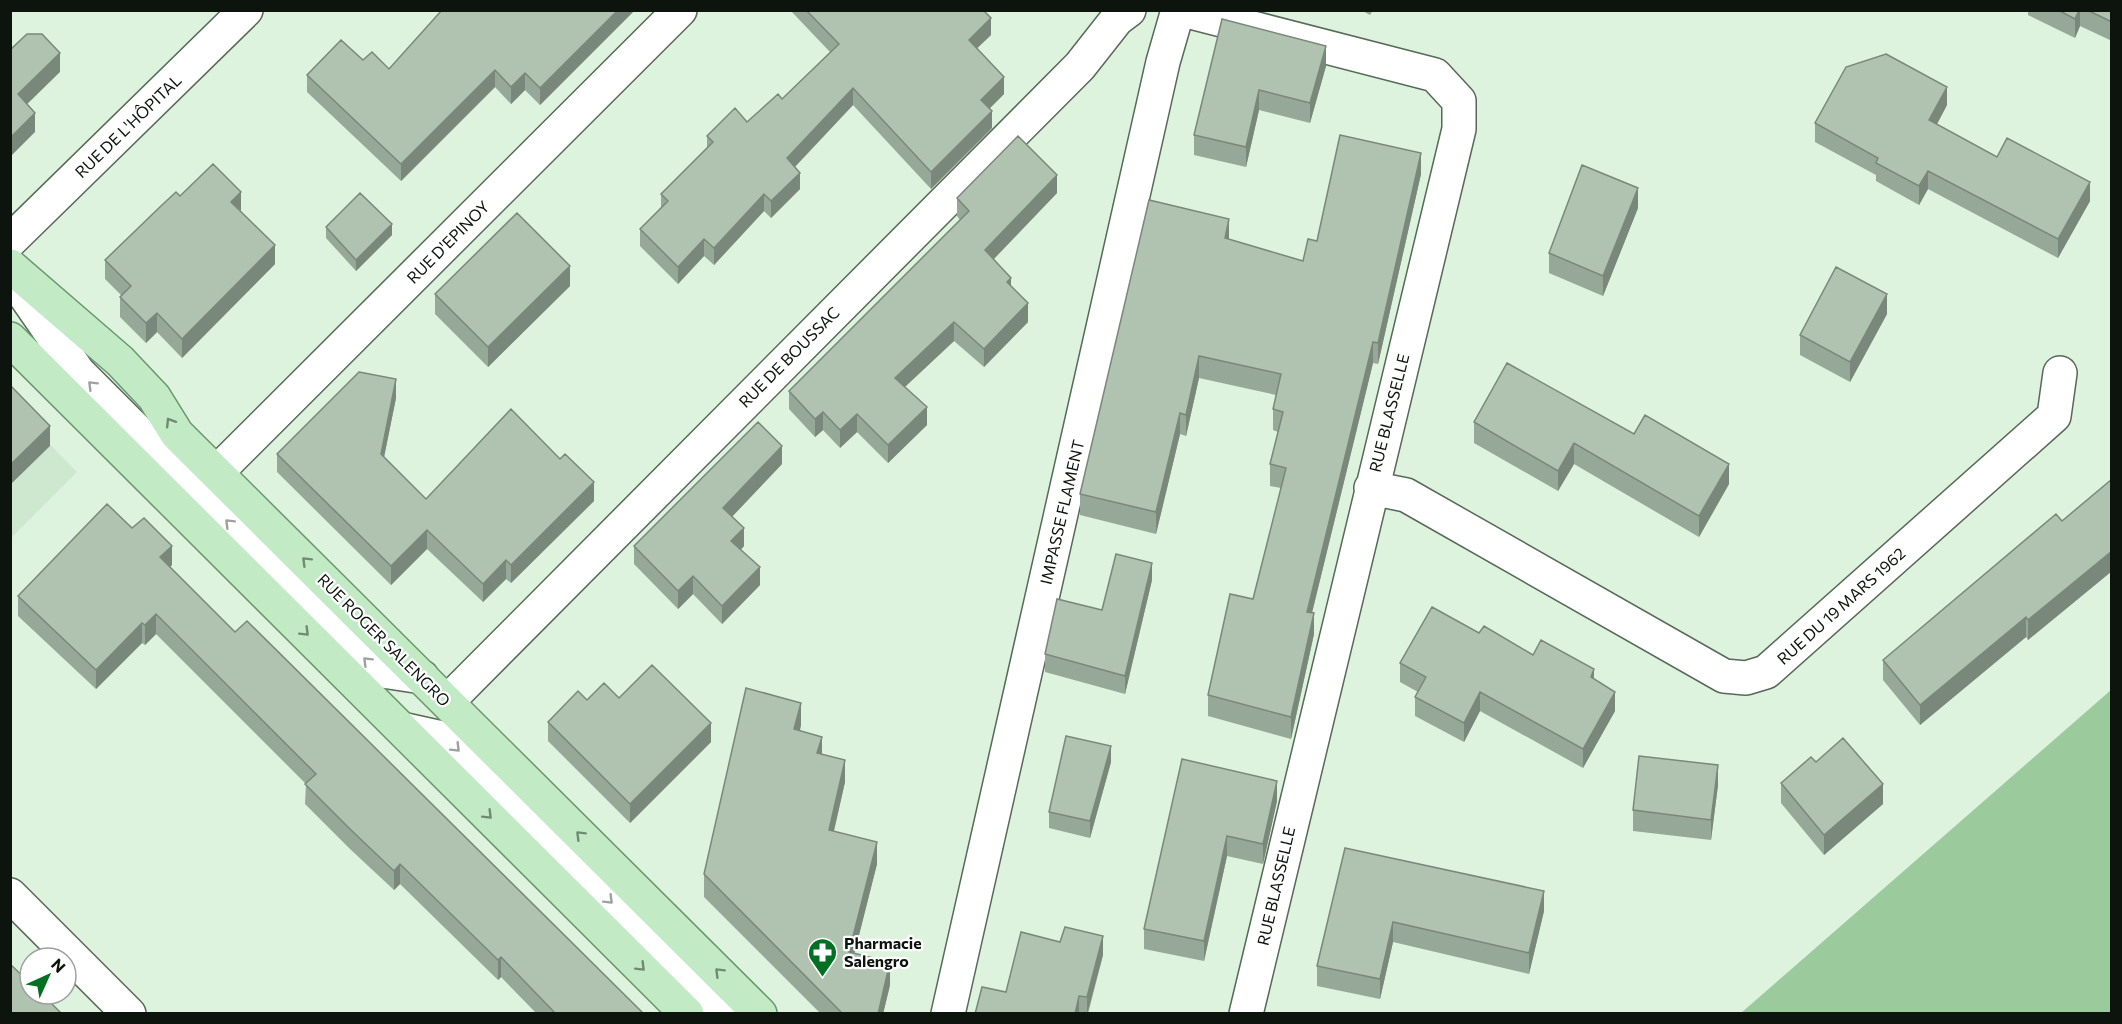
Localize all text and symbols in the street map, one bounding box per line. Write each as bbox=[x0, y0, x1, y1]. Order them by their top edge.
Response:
street label: RUE DE L'HÔPITAL bbox=[71, 70, 185, 181]
street label: RUE D'EPINOY bbox=[403, 196, 493, 287]
street label: RUE DE BOUSSAC bbox=[734, 302, 843, 411]
street label: RUE BLASSELLE bbox=[1365, 352, 1412, 474]
one-way arrow bbox=[88, 381, 99, 392]
one-way arrow bbox=[166, 418, 177, 429]
street label: IMPASSE FLAMENT bbox=[1036, 438, 1087, 586]
one-way arrow bbox=[226, 519, 237, 530]
street label: RUE DU 19 MARS 1962 bbox=[1773, 543, 1909, 668]
one-way arrow bbox=[302, 558, 313, 569]
street label: RUE ROGER SALENGRO bbox=[314, 569, 455, 710]
one-way arrow bbox=[298, 625, 309, 636]
one-way arrow bbox=[364, 657, 375, 668]
one-way arrow bbox=[448, 740, 459, 751]
one-way arrow bbox=[481, 808, 492, 818]
street label: RUE BLASSELLE bbox=[1253, 825, 1298, 947]
one-way arrow bbox=[577, 831, 588, 842]
one-way arrow bbox=[601, 893, 612, 904]
place label: Pharmacie Salengro bbox=[844, 933, 922, 970]
pharmacy icon: Pharmacie Salengro bbox=[807, 936, 839, 978]
north arrow bbox=[18, 946, 78, 1006]
text: N bbox=[48, 954, 70, 976]
one-way arrow bbox=[633, 960, 644, 971]
one-way arrow bbox=[715, 969, 726, 980]

